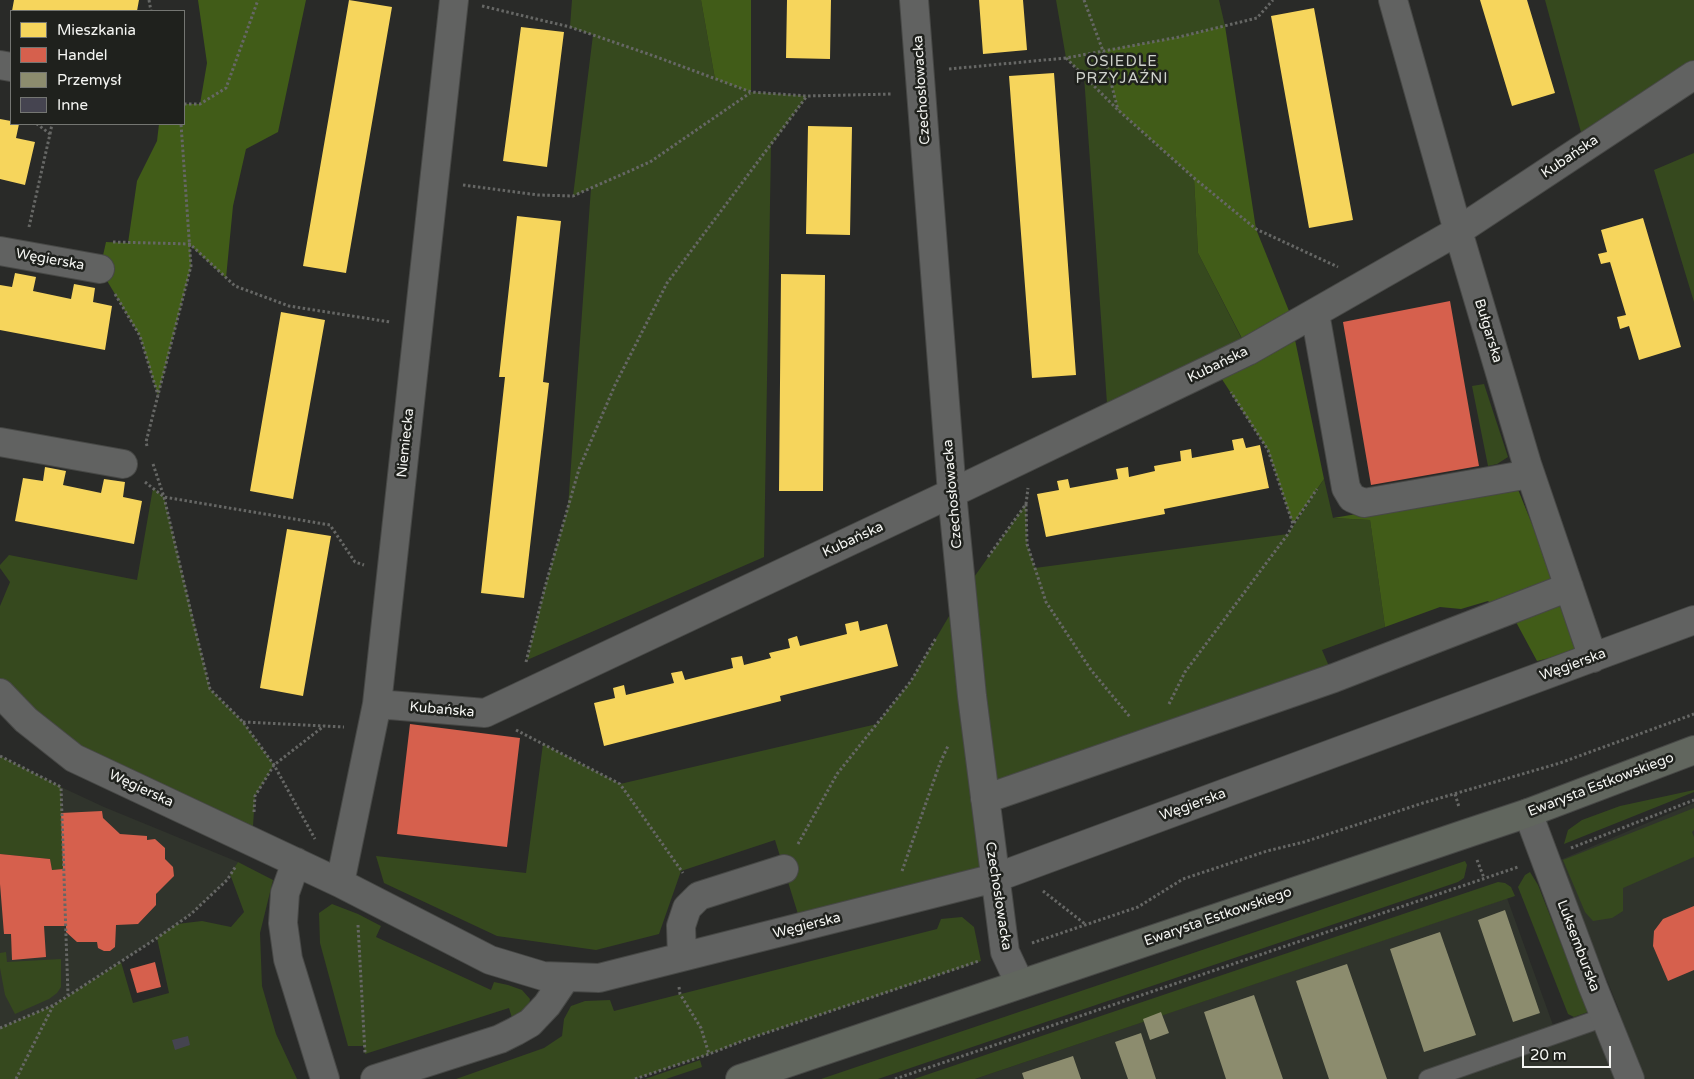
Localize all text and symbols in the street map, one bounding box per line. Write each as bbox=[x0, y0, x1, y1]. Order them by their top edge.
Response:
legend bbox=[10, 10, 185, 125]
text: Mieszkania bbox=[57, 21, 136, 39]
street label: Czechosłowacka bbox=[910, 35, 934, 145]
text: Handel bbox=[57, 46, 108, 64]
district label: OSIEDLE PRZYJAŹNI bbox=[1074, 53, 1170, 88]
text: Przemysł bbox=[57, 71, 121, 89]
text: Inne bbox=[57, 96, 88, 114]
street label: Kubańska bbox=[1538, 132, 1602, 182]
street label: Węgierska bbox=[15, 246, 85, 274]
street label: Bułgarska bbox=[1470, 297, 1506, 365]
street label: Kubańska bbox=[1185, 343, 1251, 387]
street label: Niemiecka bbox=[394, 408, 418, 478]
street label: Czechosłowacka bbox=[940, 439, 966, 549]
street label: Kubańska bbox=[820, 519, 886, 561]
street label: Węgierska bbox=[1538, 645, 1608, 685]
street label: Kubańska bbox=[409, 699, 475, 721]
street label: Ewarysta Estkowskiego bbox=[1526, 749, 1676, 821]
street label: Węgierska bbox=[106, 767, 176, 811]
street label: Węgierska bbox=[1158, 785, 1228, 825]
street label: Czechosłowacka bbox=[981, 841, 1015, 951]
street label: Ewarysta Estkowskiego bbox=[1142, 884, 1294, 950]
street label: Luksemburska bbox=[1553, 898, 1603, 994]
street label: Węgierska bbox=[771, 909, 843, 943]
scale bar bbox=[1524, 1036, 1613, 1068]
text: 20 m bbox=[1530, 1046, 1567, 1064]

